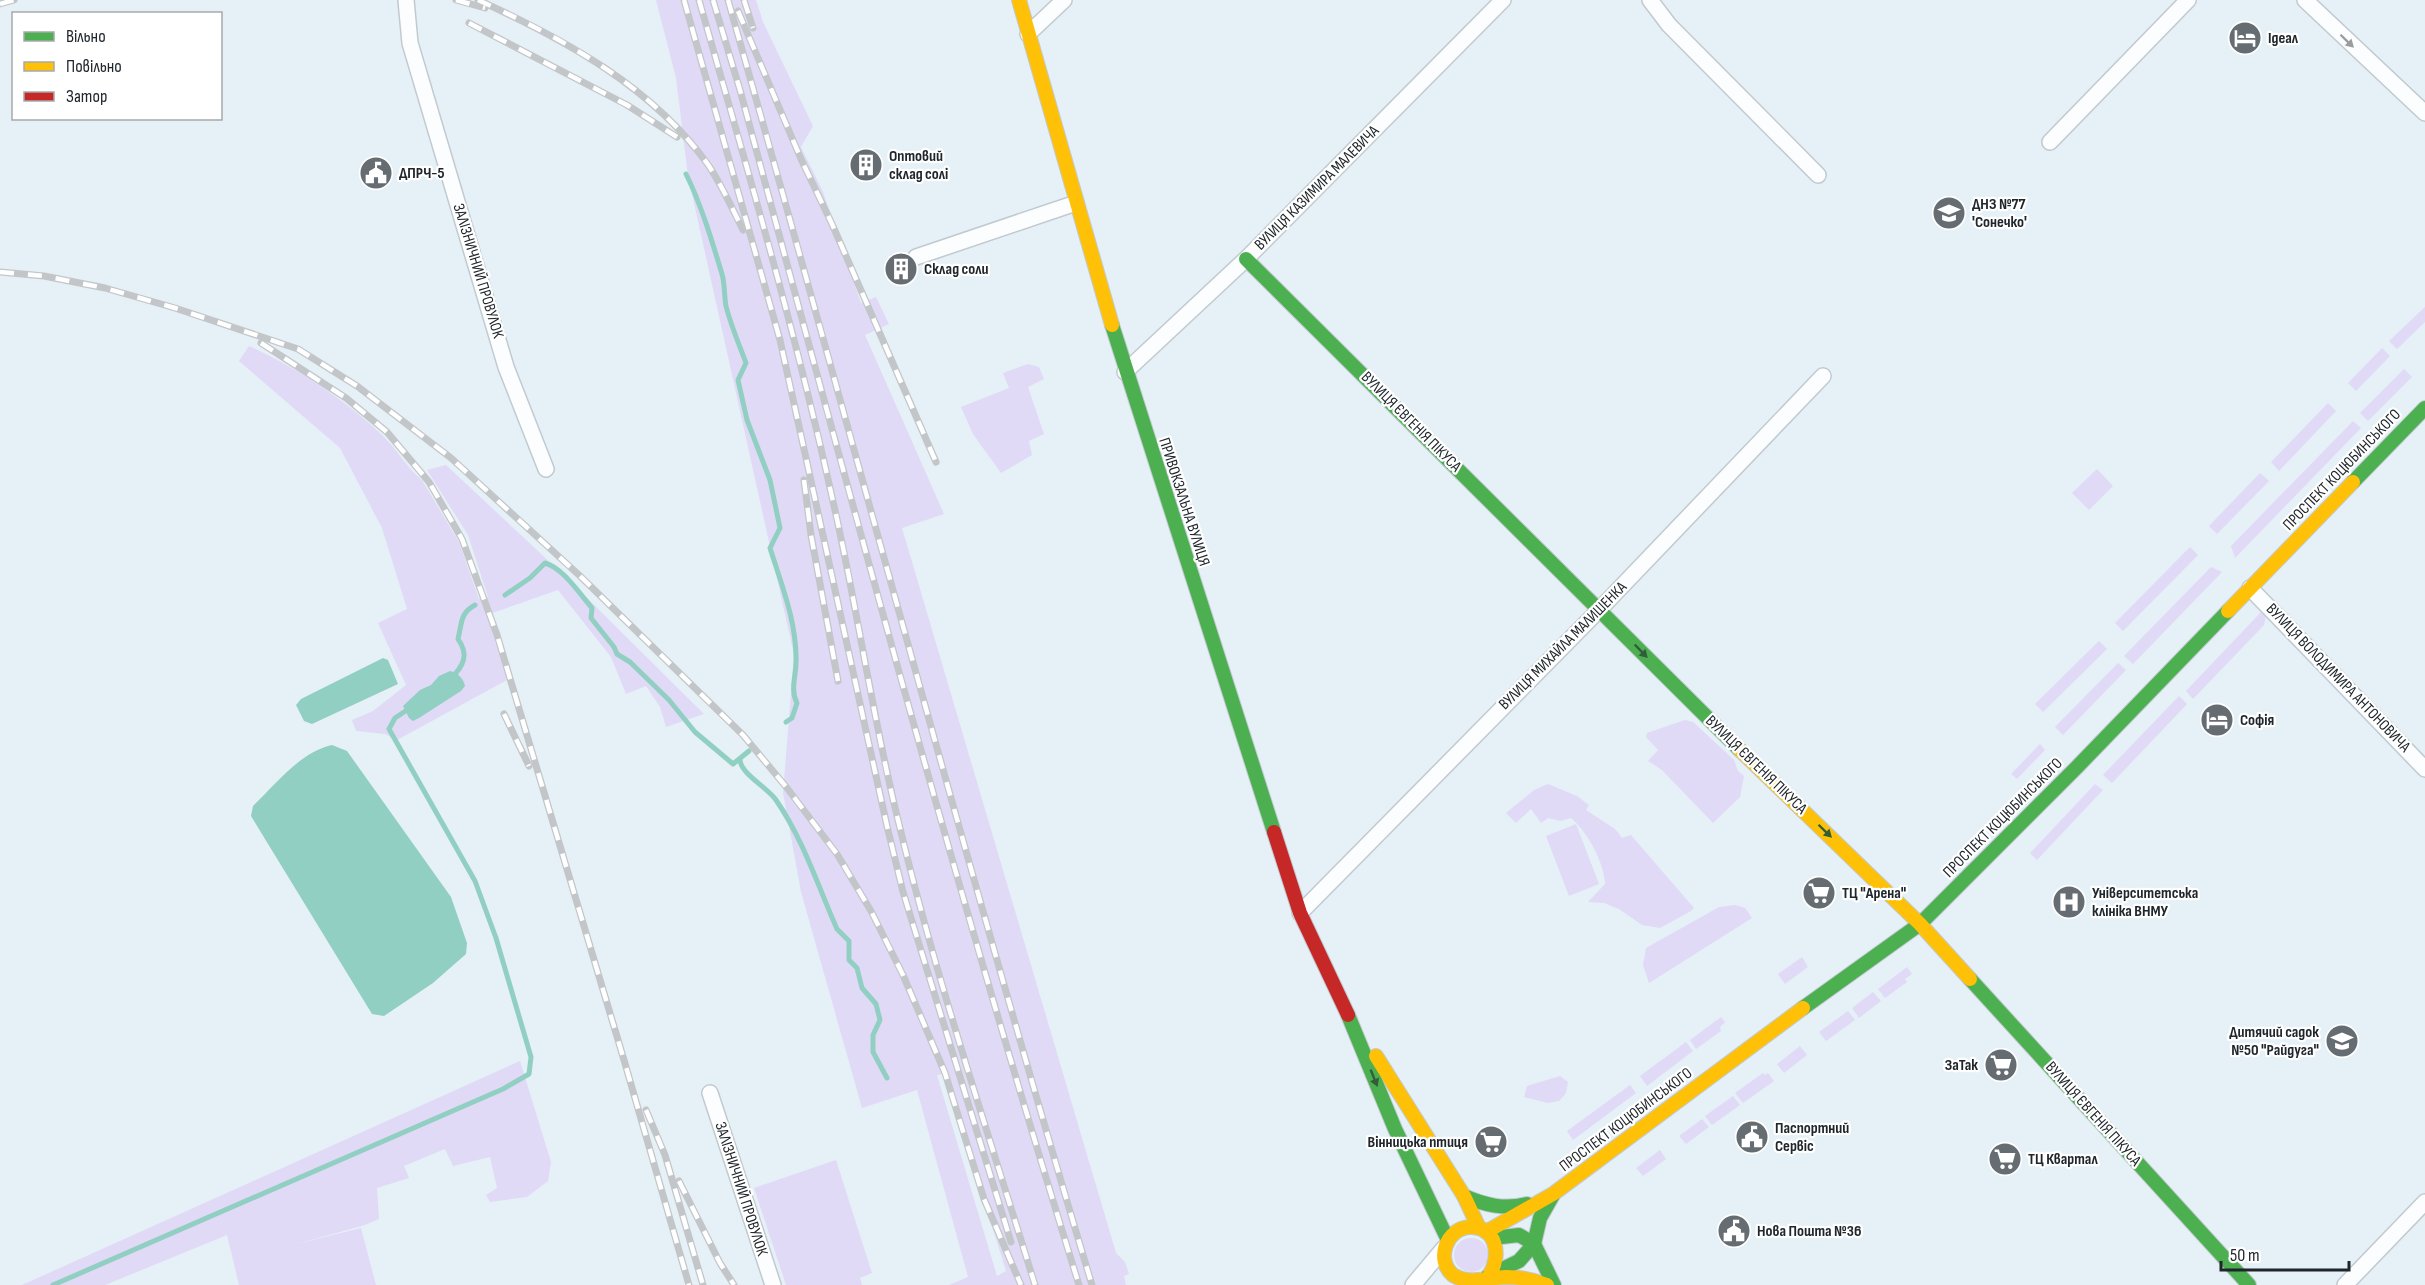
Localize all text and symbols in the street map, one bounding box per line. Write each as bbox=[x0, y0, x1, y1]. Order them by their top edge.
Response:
legend bbox=[12, 12, 222, 120]
hotel icon: Ідеал bbox=[2227, 20, 2263, 56]
text: Вільно bbox=[66, 26, 106, 47]
place label: Ідеал bbox=[2268, 29, 2299, 48]
one-way arrow bbox=[2339, 33, 2353, 47]
text: Повільно bbox=[66, 56, 122, 77]
text: Затор bbox=[66, 86, 107, 107]
street label: ВУЛИЦЯ КАЗИМИРА МАЛЕВИЧА bbox=[1251, 122, 1383, 254]
building icon: Оптовий склад солі bbox=[848, 147, 884, 183]
place label: Оптовий склад солі bbox=[889, 147, 948, 184]
public building icon: ДПРЧ-5 bbox=[358, 155, 394, 191]
place label: ДПРЧ-5 bbox=[399, 164, 444, 183]
school or university icon: ДНЗ №77 'Сонечко' bbox=[1931, 195, 1967, 231]
place label: ДНЗ №77 'Сонечко' bbox=[1972, 195, 2027, 232]
street label: ЗАЛІЗНИЧНИЙ ПРОВУЛОК bbox=[449, 202, 508, 341]
building icon: Склад соли bbox=[883, 251, 919, 287]
place label: Склад соли bbox=[924, 260, 988, 279]
street label: ВУЛИЦЯ ЄВГЕНІЯ ПІКУСА bbox=[1357, 368, 1465, 476]
street label: ПРОСПЕКТ КОЦЮБИНСЬКОГО bbox=[2279, 405, 2405, 535]
street label: ПРИВОКЗАЛЬНА ВУЛИЦЯ bbox=[1154, 435, 1214, 569]
street label: ВУЛИЦЯ МИХАЙЛА МАЛИШЕНКА bbox=[1495, 578, 1631, 714]
street label: ВУЛИЦЯ ВОЛОДИМИРА АНТОНОВИЧА bbox=[2262, 600, 2414, 756]
one-way arrow bbox=[1634, 643, 1647, 658]
hotel icon: Софія bbox=[2199, 702, 2235, 738]
place label: Софія bbox=[2240, 711, 2274, 730]
street label: ВУЛИЦЯ ЄВГЕНІЯ ПІКУСА bbox=[1701, 712, 1811, 818]
street label: ПРОСПЕКТ КОЦЮБИНСЬКОГО bbox=[1939, 754, 2067, 882]
one-way arrow bbox=[1818, 824, 1832, 838]
supermarket icon: ТЦ "Арена" bbox=[1801, 875, 1837, 911]
place label: ТЦ "Арена" bbox=[1842, 884, 1906, 903]
hospital icon: Університетська клініка ВНМУ bbox=[2051, 884, 2087, 920]
place label: Університетська клініка ВНМУ bbox=[2092, 884, 2198, 921]
place label: Дитячий садок №50 "Райдуга" bbox=[2229, 1023, 2319, 1060]
school or university icon: Дитячий садок №50 "Райдуга" bbox=[2324, 1023, 2360, 1059]
supermarket icon: ЗаТак bbox=[1983, 1047, 2019, 1083]
place label: ЗаТак bbox=[1945, 1056, 1978, 1075]
street label: ВУЛИЦЯ ЄВГЕНІЯ ПІКУСА bbox=[2041, 1058, 2145, 1170]
street label: ПРОСПЕКТ КОЦЮБИНСЬКОГО bbox=[1556, 1064, 1696, 1176]
one-way arrow bbox=[1370, 1069, 1379, 1087]
public building icon: Паспортний Сервіс bbox=[1734, 1119, 1770, 1155]
place label: Паспортний Сервіс bbox=[1775, 1119, 1849, 1156]
street label: ЗАЛІЗНИЧНИЙ ПРОВУЛОК bbox=[710, 1120, 772, 1259]
supermarket icon: Вінницька птиця bbox=[1473, 1124, 1509, 1160]
place label: Вінницька птиця bbox=[1368, 1133, 1468, 1152]
supermarket icon: ТЦ Квартал bbox=[1987, 1141, 2023, 1177]
place label: ТЦ Квартал bbox=[2028, 1150, 2098, 1169]
public building icon: Нова Пошта №36 bbox=[1716, 1213, 1752, 1249]
place label: Нова Пошта №36 bbox=[1757, 1222, 1861, 1241]
scale bar bbox=[2221, 1234, 2348, 1272]
text: 50 m bbox=[2230, 1245, 2260, 1266]

